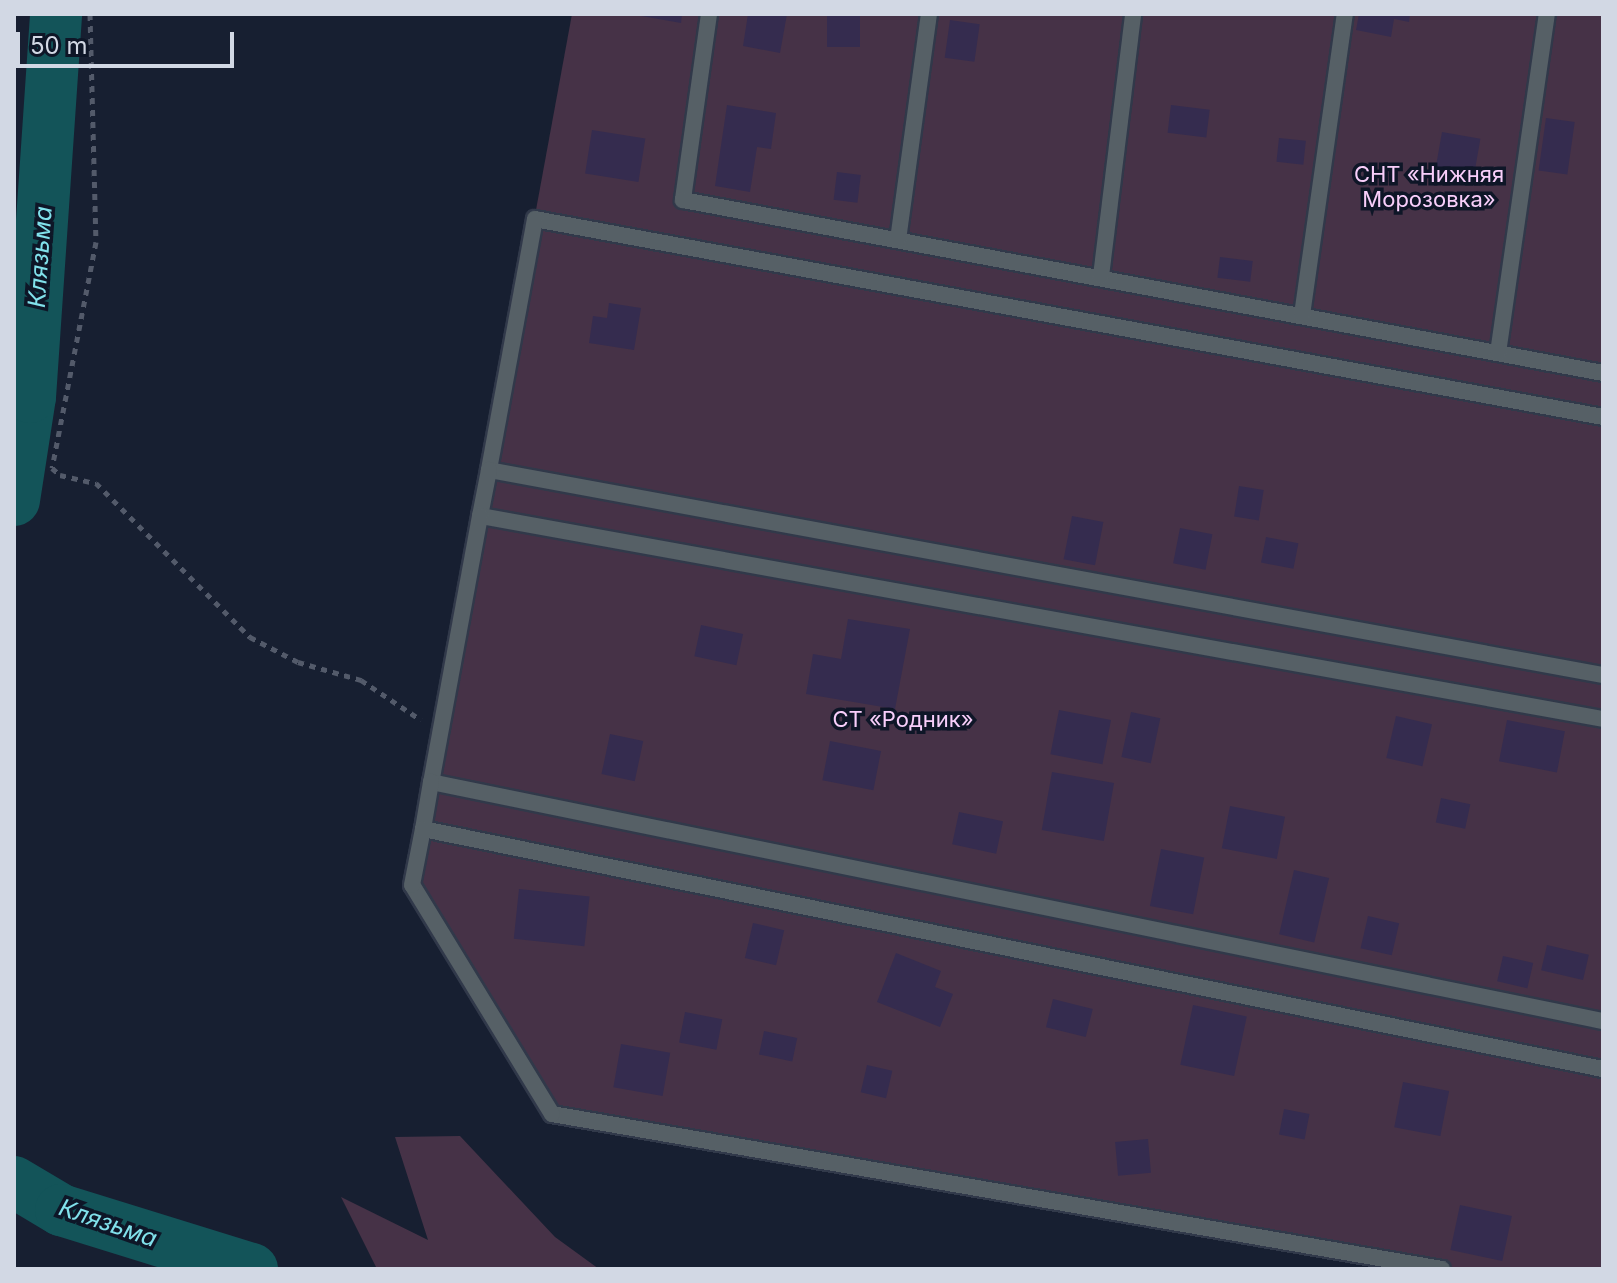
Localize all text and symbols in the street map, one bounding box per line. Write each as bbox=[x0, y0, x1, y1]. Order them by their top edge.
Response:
scale bar bbox=[20, 16, 238, 66]
text: 50 m bbox=[30, 31, 88, 60]
park label: СНТ «Нижняя Морозовка» bbox=[1354, 161, 1504, 212]
water label: Клязьма bbox=[22, 205, 58, 309]
park label: СТ «Родник» bbox=[833, 707, 973, 733]
water label: Клязьма bbox=[55, 1193, 161, 1253]

